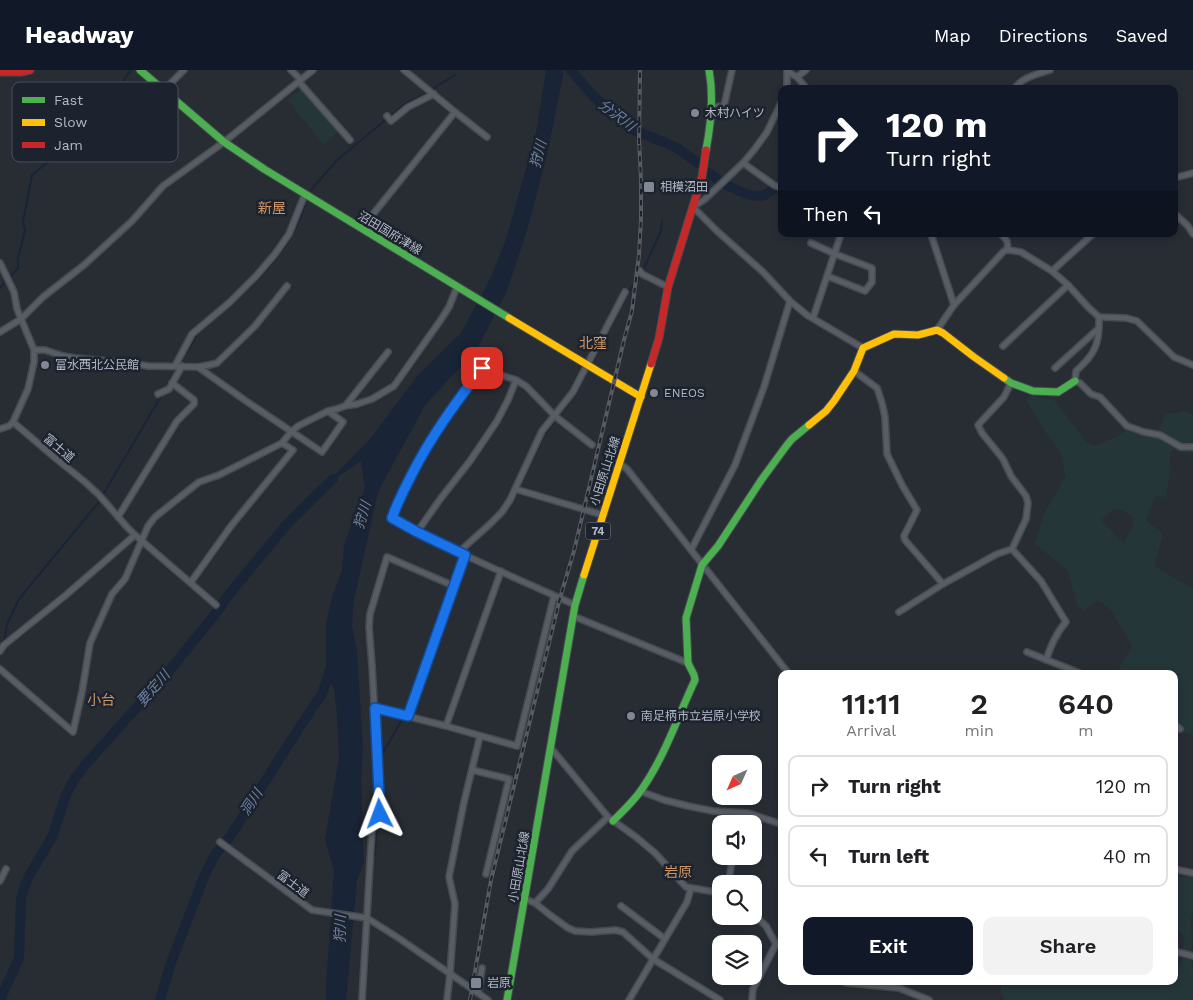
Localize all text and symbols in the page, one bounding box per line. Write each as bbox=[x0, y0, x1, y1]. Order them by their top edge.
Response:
text: Headway bbox=[25, 21, 134, 49]
text: Map bbox=[934, 25, 971, 46]
text: Directions bbox=[999, 25, 1088, 46]
text: Saved bbox=[1116, 25, 1168, 46]
legend bbox=[12, 82, 178, 162]
text: Fast bbox=[54, 92, 83, 108]
water label: 分沢川 bbox=[595, 96, 640, 135]
text: 120 m bbox=[886, 104, 987, 146]
icon: right bbox=[803, 105, 868, 170]
place label: 木村ハイツ bbox=[705, 106, 765, 120]
marker: 木村ハイツ bbox=[689, 107, 701, 119]
text: Slow bbox=[54, 114, 87, 130]
water label: 狩川 bbox=[527, 136, 550, 170]
text: Jam bbox=[54, 137, 83, 153]
text: Turn right bbox=[886, 146, 991, 171]
marker: 相模沼田 bbox=[642, 180, 656, 194]
place label: 相模沼田 bbox=[660, 180, 708, 194]
district label: 新屋 bbox=[258, 200, 286, 216]
icon: left bbox=[859, 200, 887, 228]
text: Then bbox=[803, 203, 849, 226]
street label: 沼田国府津線 bbox=[356, 208, 424, 258]
district label: 北窪 bbox=[579, 335, 607, 351]
pin bbox=[461, 347, 503, 389]
icon: arrive bbox=[468, 354, 496, 382]
place label: 富水西北公民館 bbox=[55, 358, 139, 372]
marker: 富水西北公民館 bbox=[39, 359, 51, 371]
place label: ENEOS bbox=[664, 386, 705, 400]
marker: ENEOS bbox=[648, 387, 660, 399]
street label: 富士道 bbox=[41, 431, 77, 465]
street label: 小田原山北線 bbox=[587, 435, 623, 507]
water label: 狩川 bbox=[350, 497, 374, 531]
road number: 74 bbox=[586, 522, 610, 540]
water label: 要定川 bbox=[133, 665, 174, 709]
text: 11:11 bbox=[842, 686, 901, 721]
text: 2 bbox=[970, 686, 988, 721]
text: 640 bbox=[1058, 686, 1114, 721]
district label: 小台 bbox=[87, 692, 115, 708]
place label: 南足柄市立岩原小学校 bbox=[641, 709, 761, 723]
marker: 南足柄市立岩原小学校 bbox=[625, 710, 637, 722]
text: Arrival bbox=[846, 721, 896, 740]
text: min bbox=[965, 721, 994, 740]
text: m bbox=[1078, 721, 1094, 740]
north arrow bbox=[712, 755, 762, 805]
map controls bbox=[712, 755, 762, 985]
icon: right bbox=[805, 772, 833, 800]
text: Turn right bbox=[848, 775, 941, 798]
text: 120 m bbox=[1096, 775, 1151, 798]
water label: 洞川 bbox=[237, 784, 266, 818]
position arrow bbox=[353, 787, 405, 839]
button: sound bbox=[712, 815, 762, 865]
street label: 小田原山北線 bbox=[506, 830, 532, 904]
icon: left bbox=[805, 842, 833, 870]
text: Turn left bbox=[848, 845, 929, 868]
text: 40 m bbox=[1103, 845, 1151, 868]
district label: 岩原 bbox=[664, 864, 692, 880]
street label: 富士道 bbox=[274, 868, 312, 900]
button: search bbox=[712, 875, 762, 925]
water label: 狩川 bbox=[332, 913, 348, 943]
button: Exit bbox=[803, 917, 973, 975]
button: Share bbox=[983, 917, 1153, 975]
button: layers bbox=[712, 935, 762, 985]
marker: 岩原 bbox=[469, 976, 483, 990]
place label: 岩原 bbox=[487, 976, 511, 990]

